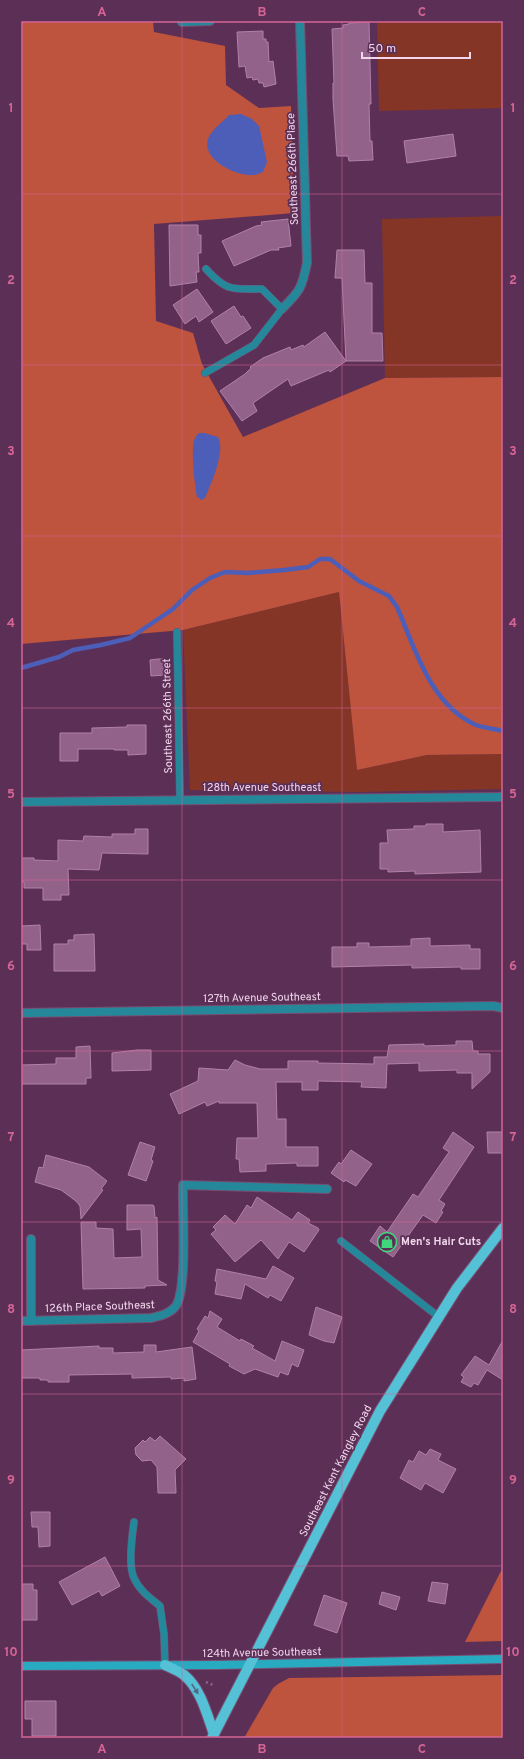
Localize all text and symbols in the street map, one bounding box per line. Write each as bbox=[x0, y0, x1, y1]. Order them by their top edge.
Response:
text: A bbox=[97, 5, 107, 21]
text: B bbox=[258, 5, 267, 21]
text: C bbox=[418, 5, 426, 21]
scale bar bbox=[362, 34, 470, 60]
text: 50 m bbox=[368, 41, 396, 57]
text: 1 bbox=[8, 101, 14, 117]
text: 1 bbox=[510, 101, 516, 117]
street label: Southeast 266th Place bbox=[284, 113, 302, 225]
text: 2 bbox=[7, 273, 15, 289]
text: 2 bbox=[509, 273, 517, 289]
text: 3 bbox=[7, 444, 15, 460]
text: 3 bbox=[509, 444, 517, 460]
text: 4 bbox=[7, 616, 15, 632]
text: 4 bbox=[509, 616, 517, 632]
street label: Southeast 266th Street bbox=[160, 658, 176, 774]
street label: 128th Avenue Southeast bbox=[203, 781, 321, 795]
text: 5 bbox=[7, 787, 15, 803]
text: 5 bbox=[509, 787, 517, 803]
text: 6 bbox=[7, 959, 15, 975]
text: 6 bbox=[509, 959, 517, 975]
street label: 127th Avenue Southeast bbox=[203, 990, 321, 1006]
text: 7 bbox=[8, 1130, 15, 1146]
text: 7 bbox=[510, 1130, 517, 1146]
shop icon: Men's Hair Cuts bbox=[376, 1231, 398, 1253]
place label: Men's Hair Cuts bbox=[401, 1235, 481, 1249]
street label: 126th Place Southeast bbox=[45, 1298, 155, 1316]
text: 8 bbox=[7, 1302, 15, 1318]
text: 8 bbox=[509, 1302, 517, 1318]
street label: Southeast Kent Kangley Road bbox=[297, 1403, 375, 1539]
text: 9 bbox=[7, 1473, 15, 1489]
text: 9 bbox=[509, 1473, 517, 1489]
text: 10 bbox=[4, 1645, 18, 1661]
street label: 124th Avenue Southeast bbox=[202, 1645, 322, 1661]
text: 10 bbox=[506, 1645, 520, 1661]
one-way arrow bbox=[191, 1683, 198, 1695]
text: A bbox=[97, 1742, 107, 1758]
text: B bbox=[258, 1742, 267, 1758]
text: C bbox=[418, 1742, 426, 1758]

